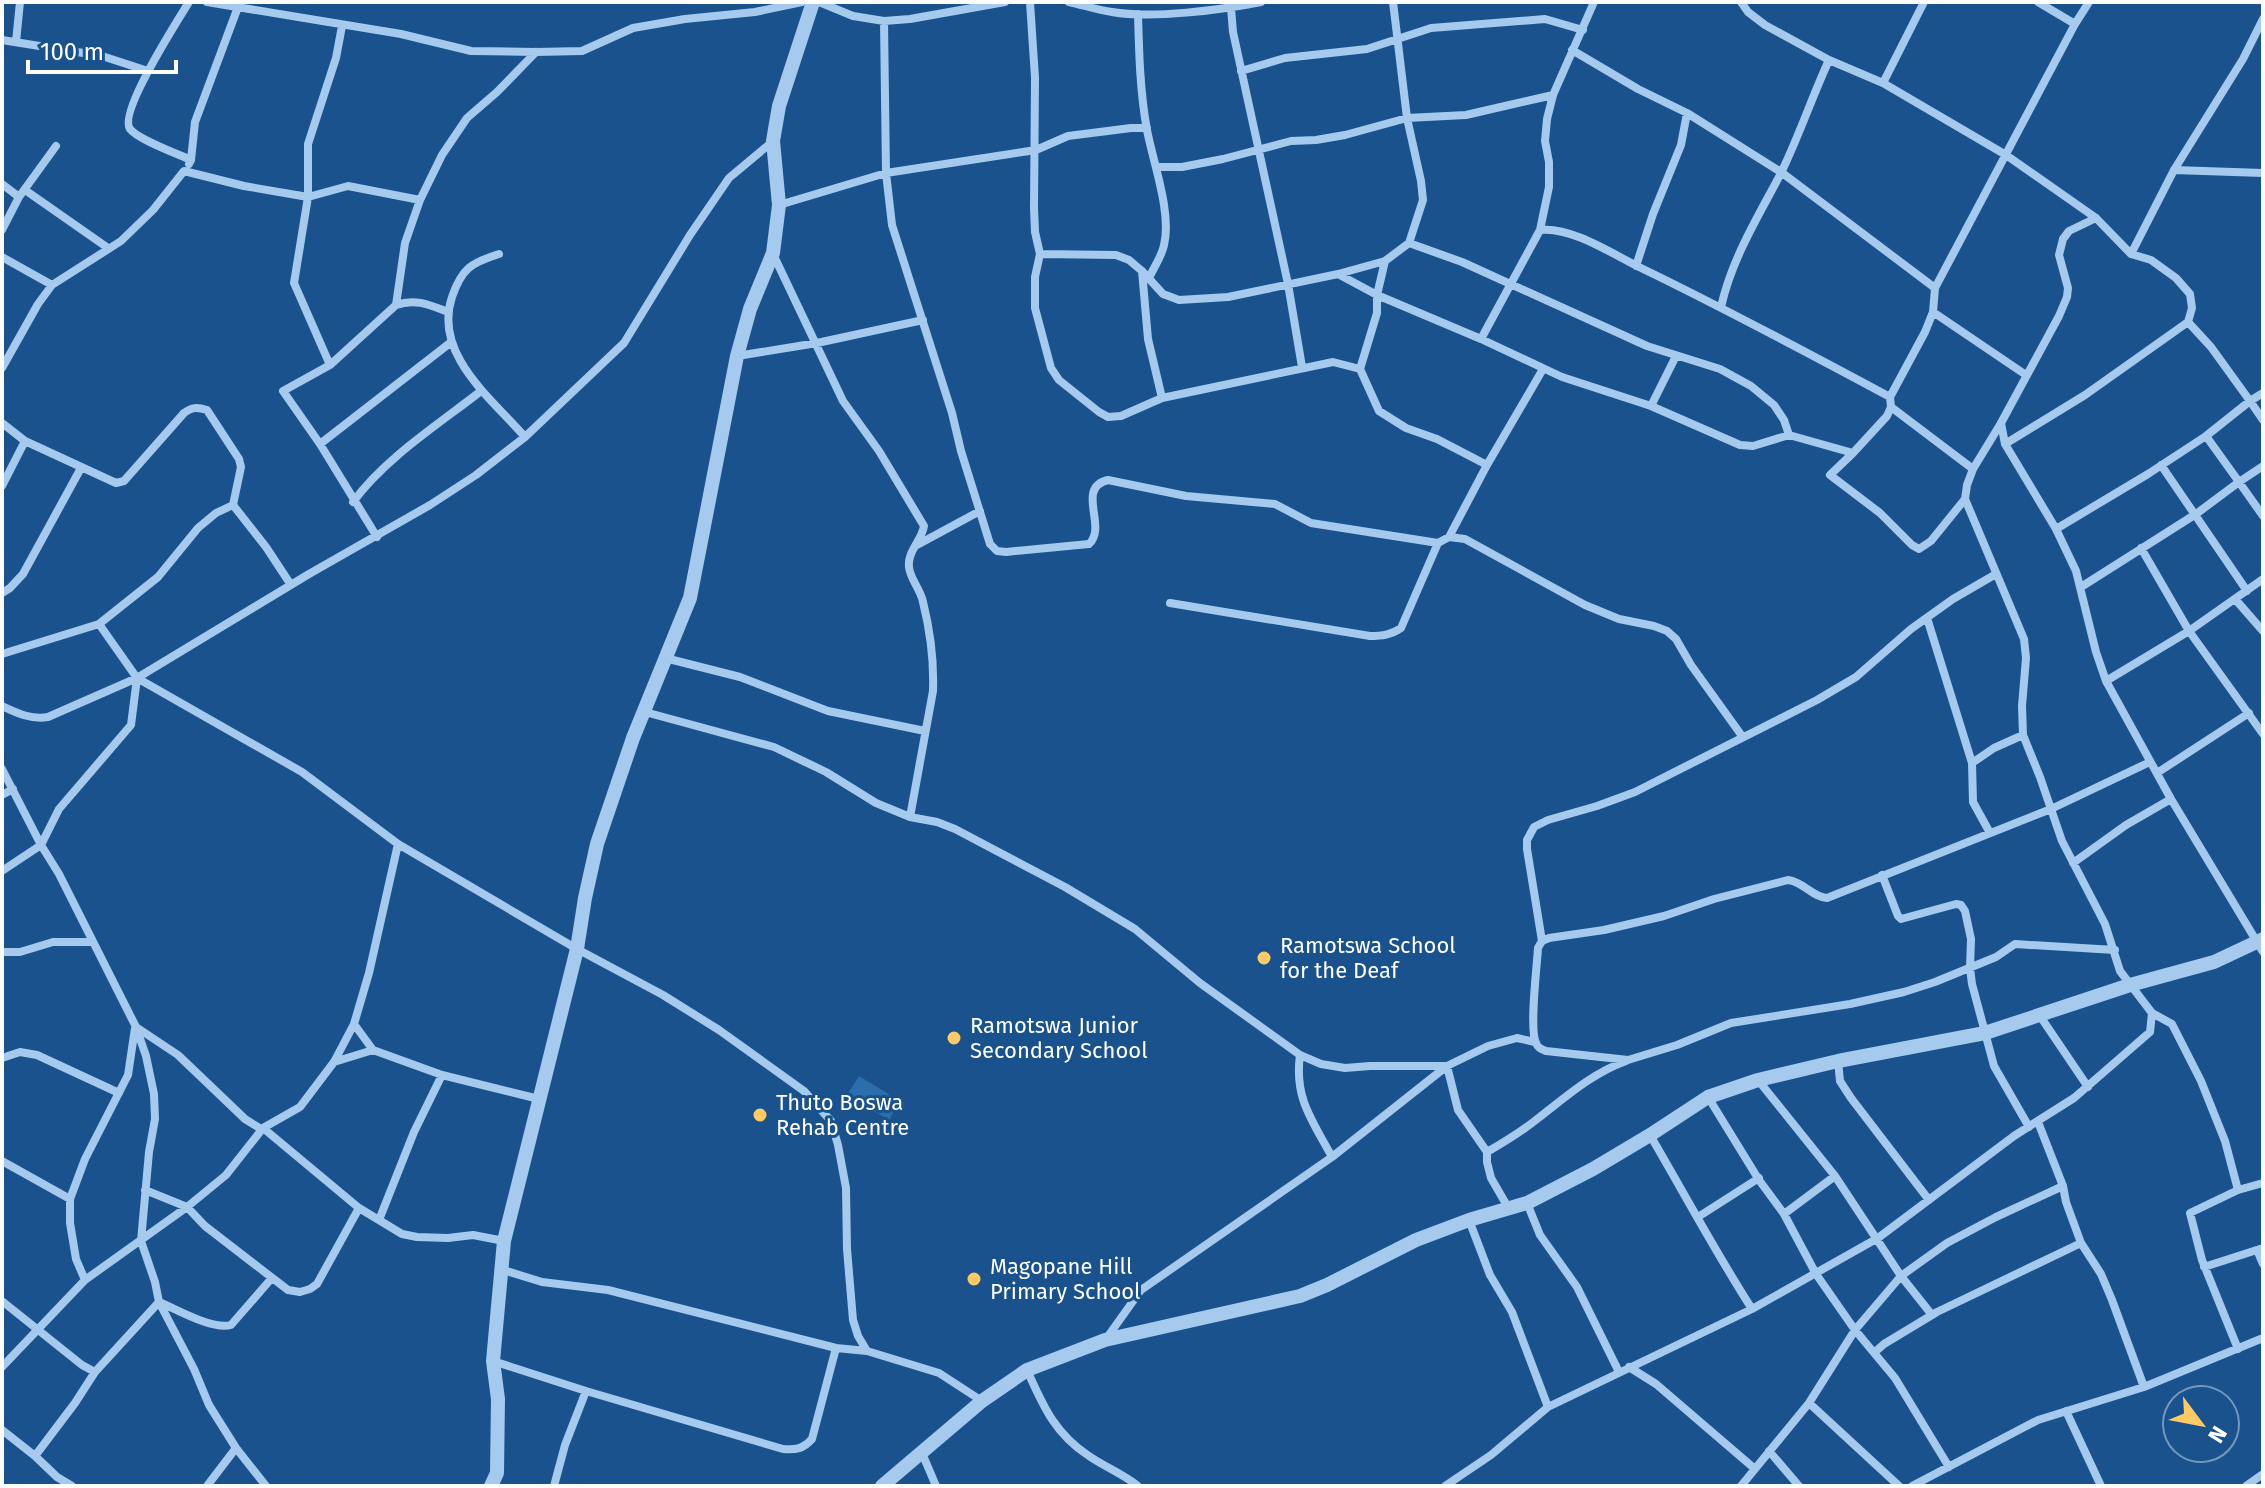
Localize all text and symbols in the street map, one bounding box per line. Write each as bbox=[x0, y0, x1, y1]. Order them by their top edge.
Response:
scale bar bbox=[28, 24, 176, 74]
text: 100 m bbox=[40, 38, 104, 66]
place label: Ramotswa School for the Deaf bbox=[1280, 932, 1456, 984]
marker: Ramotswa School for the Deaf bbox=[1255, 949, 1273, 967]
place label: Ramotswa Junior Secondary School bbox=[970, 1012, 1148, 1064]
marker: Ramotswa Junior Secondary School bbox=[945, 1029, 963, 1047]
place label: Thuto Boswa Rehab Centre bbox=[776, 1089, 909, 1141]
marker: Thuto Boswa Rehab Centre bbox=[751, 1106, 769, 1124]
place label: Magopane Hill Primary School bbox=[990, 1253, 1141, 1305]
marker: Magopane Hill Primary School bbox=[965, 1270, 983, 1288]
north arrow bbox=[2161, 1384, 2241, 1464]
text: N bbox=[2202, 1421, 2233, 1448]

